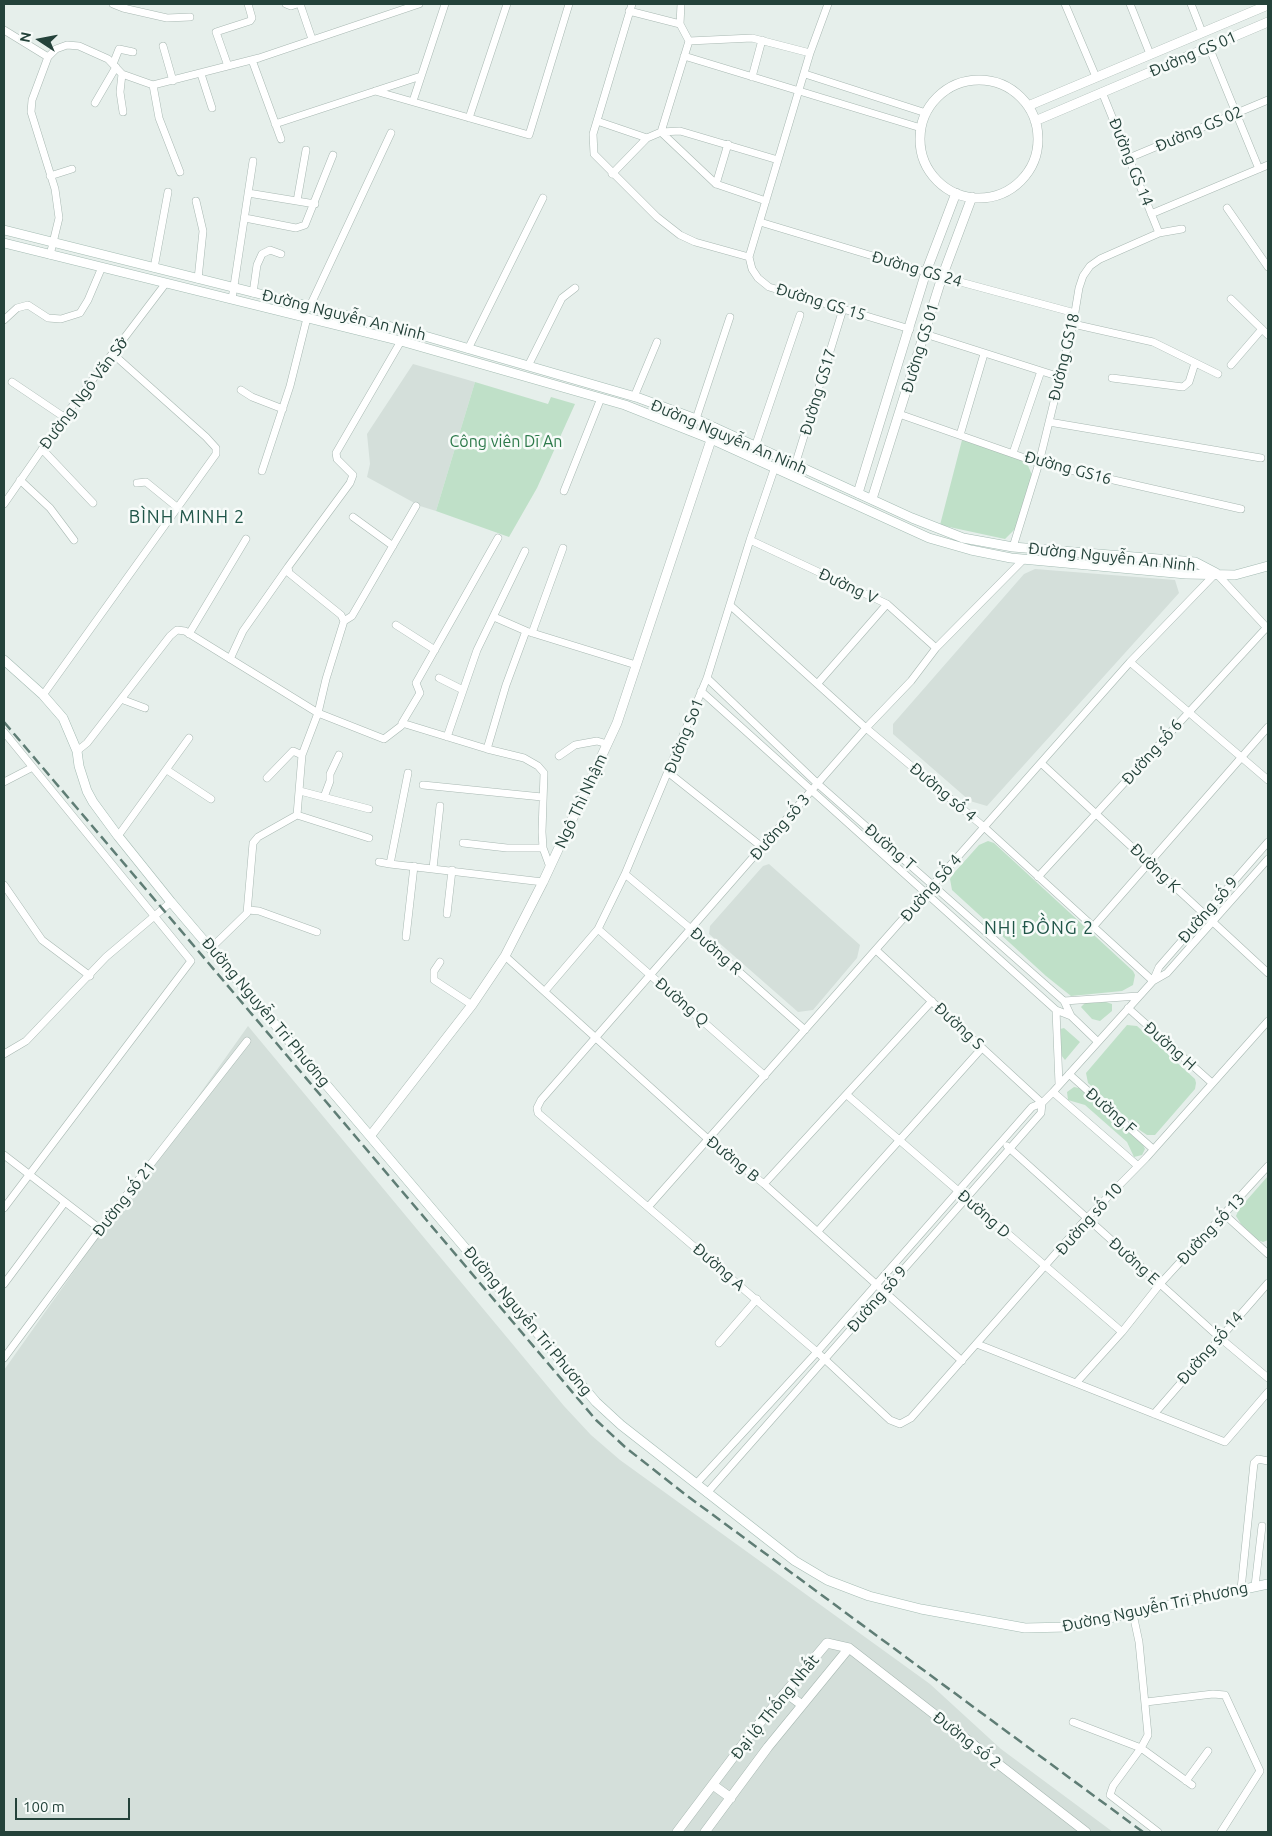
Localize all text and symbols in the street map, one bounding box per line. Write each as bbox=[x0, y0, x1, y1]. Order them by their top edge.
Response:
north arrow bbox=[15, 15, 65, 65]
street label: Đường GS 01 bbox=[1146, 27, 1240, 81]
text: N bbox=[16, 30, 34, 44]
street label: Đường GS 02 bbox=[1152, 102, 1246, 156]
street label: Đường GS 14 bbox=[1105, 115, 1157, 209]
street label: Đường GS 24 bbox=[870, 247, 964, 291]
street label: Đường GS 15 bbox=[774, 279, 868, 325]
street label: Đường Nguyễn An Ninh bbox=[260, 285, 428, 345]
street label: Đường GS 01 bbox=[897, 301, 943, 395]
street label: Đường GS18 bbox=[1045, 311, 1083, 403]
street label: Đường Ngô Văn Sở bbox=[35, 333, 133, 453]
street label: Đường GS17 bbox=[796, 346, 840, 438]
street label: Đường Nguyễn An Ninh bbox=[648, 395, 810, 479]
park label: Công viên Dĩ An bbox=[450, 432, 562, 452]
street label: Đường GS16 bbox=[1022, 447, 1114, 489]
district label: BÌNH MINH 2 bbox=[127, 506, 247, 528]
street label: Đường Nguyễn An Ninh bbox=[1027, 539, 1197, 575]
street label: Đường V bbox=[816, 564, 880, 608]
street label: Đường So1 bbox=[660, 696, 708, 776]
street label: Đường số 6 bbox=[1118, 715, 1186, 789]
street label: Ngô Thì Nhậm bbox=[551, 751, 611, 851]
street label: Đường số 4 bbox=[906, 758, 980, 826]
street label: Đường số 3 bbox=[746, 790, 814, 864]
street label: Đường T bbox=[861, 820, 919, 874]
street label: Đường K bbox=[1126, 840, 1184, 896]
street label: Đường Số 4 bbox=[897, 850, 965, 926]
street label: Đường số 9 bbox=[1174, 873, 1242, 947]
district label: NHỊ ĐỒNG 2 bbox=[983, 917, 1095, 939]
street label: Đường R bbox=[686, 923, 746, 979]
street label: Đường Nguyễn Tri Phương bbox=[198, 933, 334, 1091]
street label: Đường Q bbox=[651, 974, 713, 1030]
street label: Đường S bbox=[930, 998, 988, 1054]
street label: Đường H bbox=[1140, 1018, 1200, 1074]
street label: Đường F bbox=[1082, 1084, 1140, 1138]
street label: Đường B bbox=[703, 1132, 763, 1186]
street label: Đường số 21 bbox=[89, 1157, 159, 1241]
street label: Đường số 10 bbox=[1052, 1179, 1126, 1259]
street label: Đường D bbox=[954, 1186, 1014, 1242]
street label: Đường số 13 bbox=[1173, 1189, 1249, 1269]
street label: Đường E bbox=[1105, 1233, 1163, 1289]
street label: Đường A bbox=[689, 1239, 749, 1295]
street label: Đường Nguyễn Tri Phương bbox=[460, 1242, 596, 1400]
street label: Đường số 9 bbox=[843, 1262, 911, 1336]
street label: Đường số 14 bbox=[1173, 1308, 1247, 1388]
street label: Đường Nguyễn Tri Phương bbox=[1060, 1578, 1250, 1636]
street label: Đại lộ Thống Nhất bbox=[727, 1651, 823, 1763]
street label: Đường số 2 bbox=[929, 1707, 1005, 1773]
scale bar bbox=[18, 1788, 132, 1820]
text: 100 m bbox=[23, 1798, 65, 1815]

